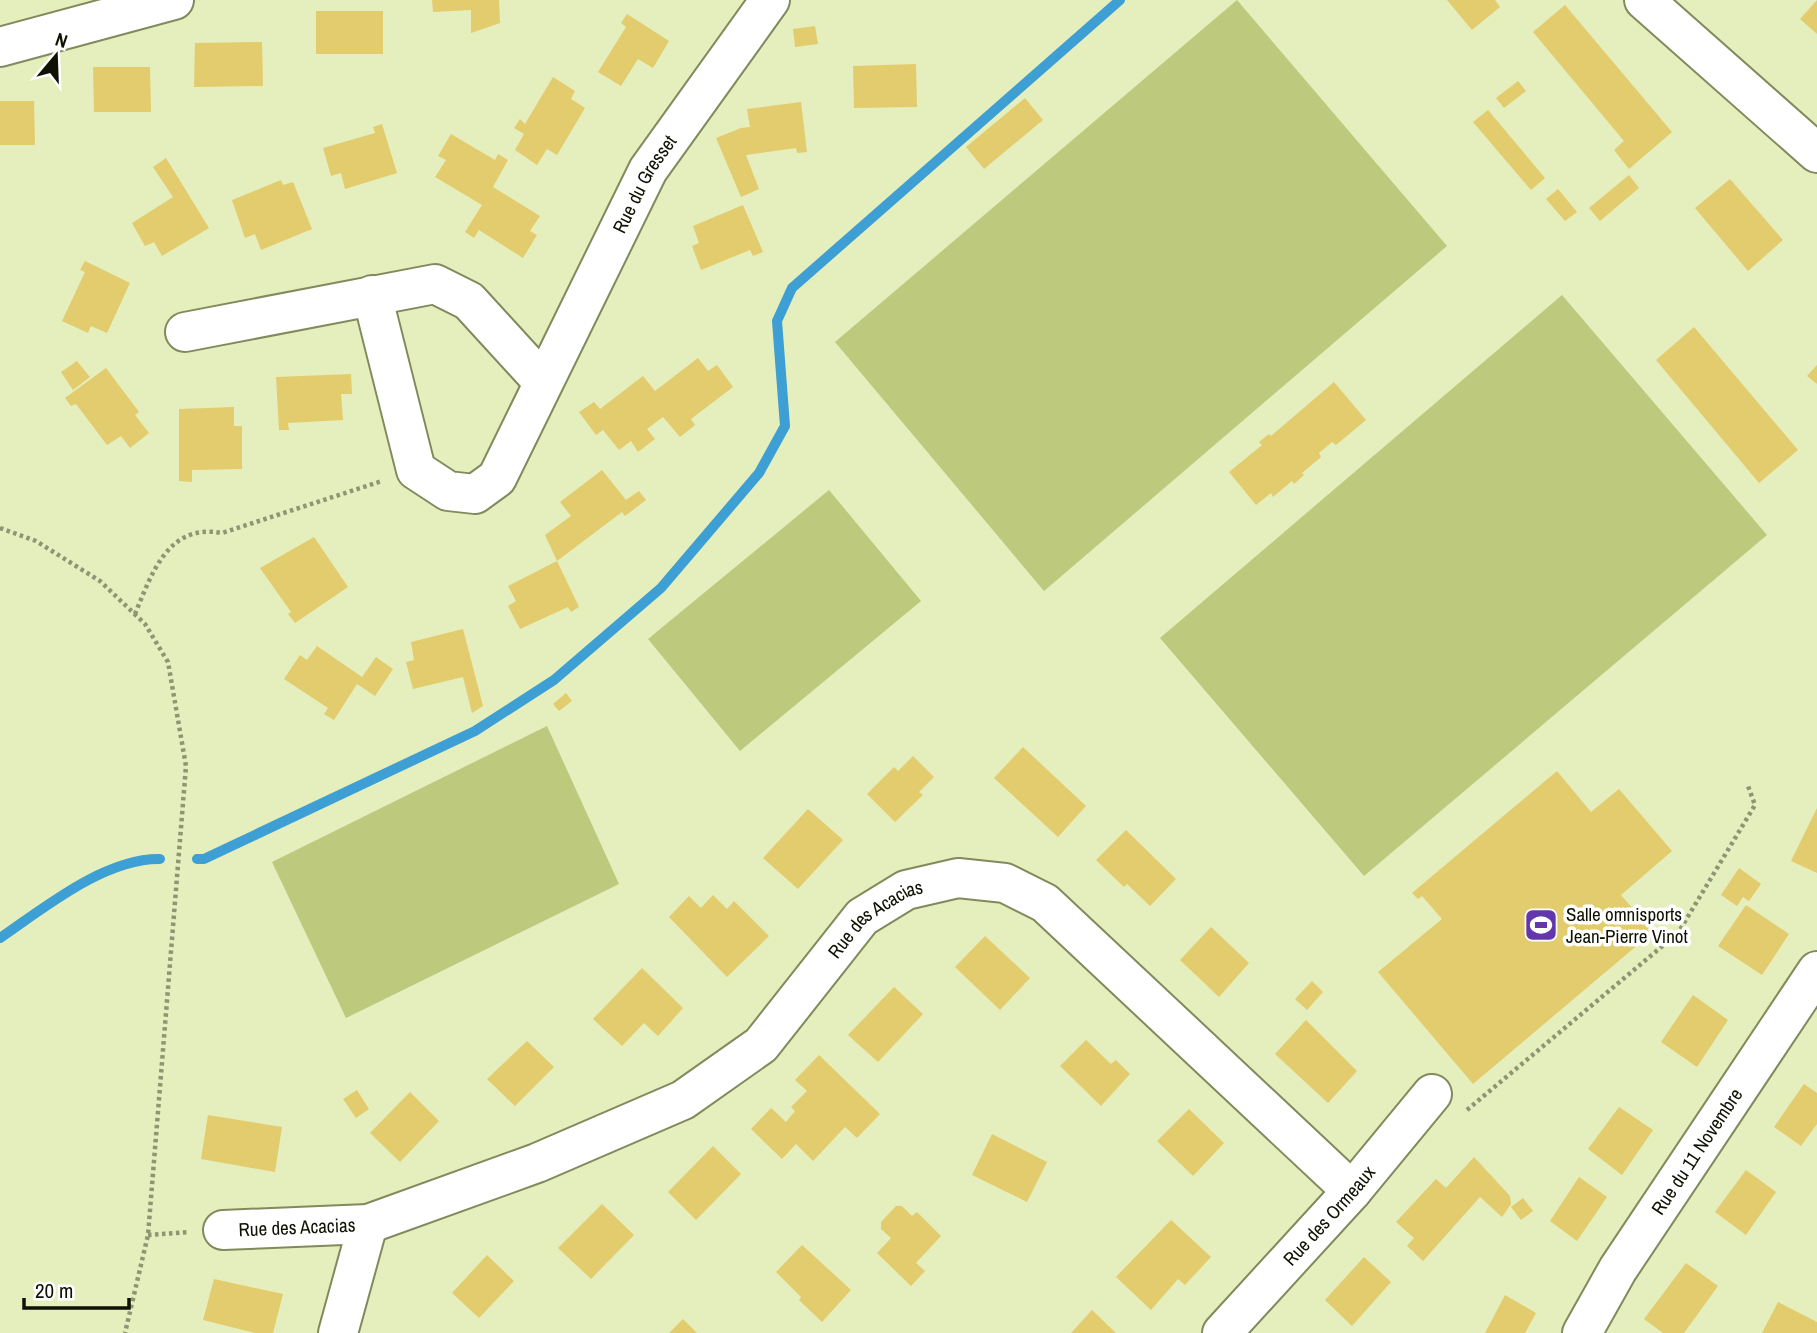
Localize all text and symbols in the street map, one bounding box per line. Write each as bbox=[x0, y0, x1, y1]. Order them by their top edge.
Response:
north arrow bbox=[21, 21, 91, 91]
text: N bbox=[52, 26, 71, 54]
street label: Rue du Gresset bbox=[606, 129, 683, 237]
street label: Rue des Acacias bbox=[822, 874, 925, 963]
place label: Salle omnisports Jean-Pierre Vinot bbox=[1566, 901, 1689, 949]
sports icon: Salle omnisports Jean-Pierre Vinot bbox=[1522, 906, 1560, 944]
street label: Rue du 11 Novembre bbox=[1645, 1083, 1748, 1220]
street label: Rue des Ormeaux bbox=[1277, 1160, 1381, 1271]
street label: Rue des Acacias bbox=[238, 1212, 356, 1242]
scale bar bbox=[24, 1266, 130, 1310]
text: 20 m bbox=[35, 1276, 73, 1305]

